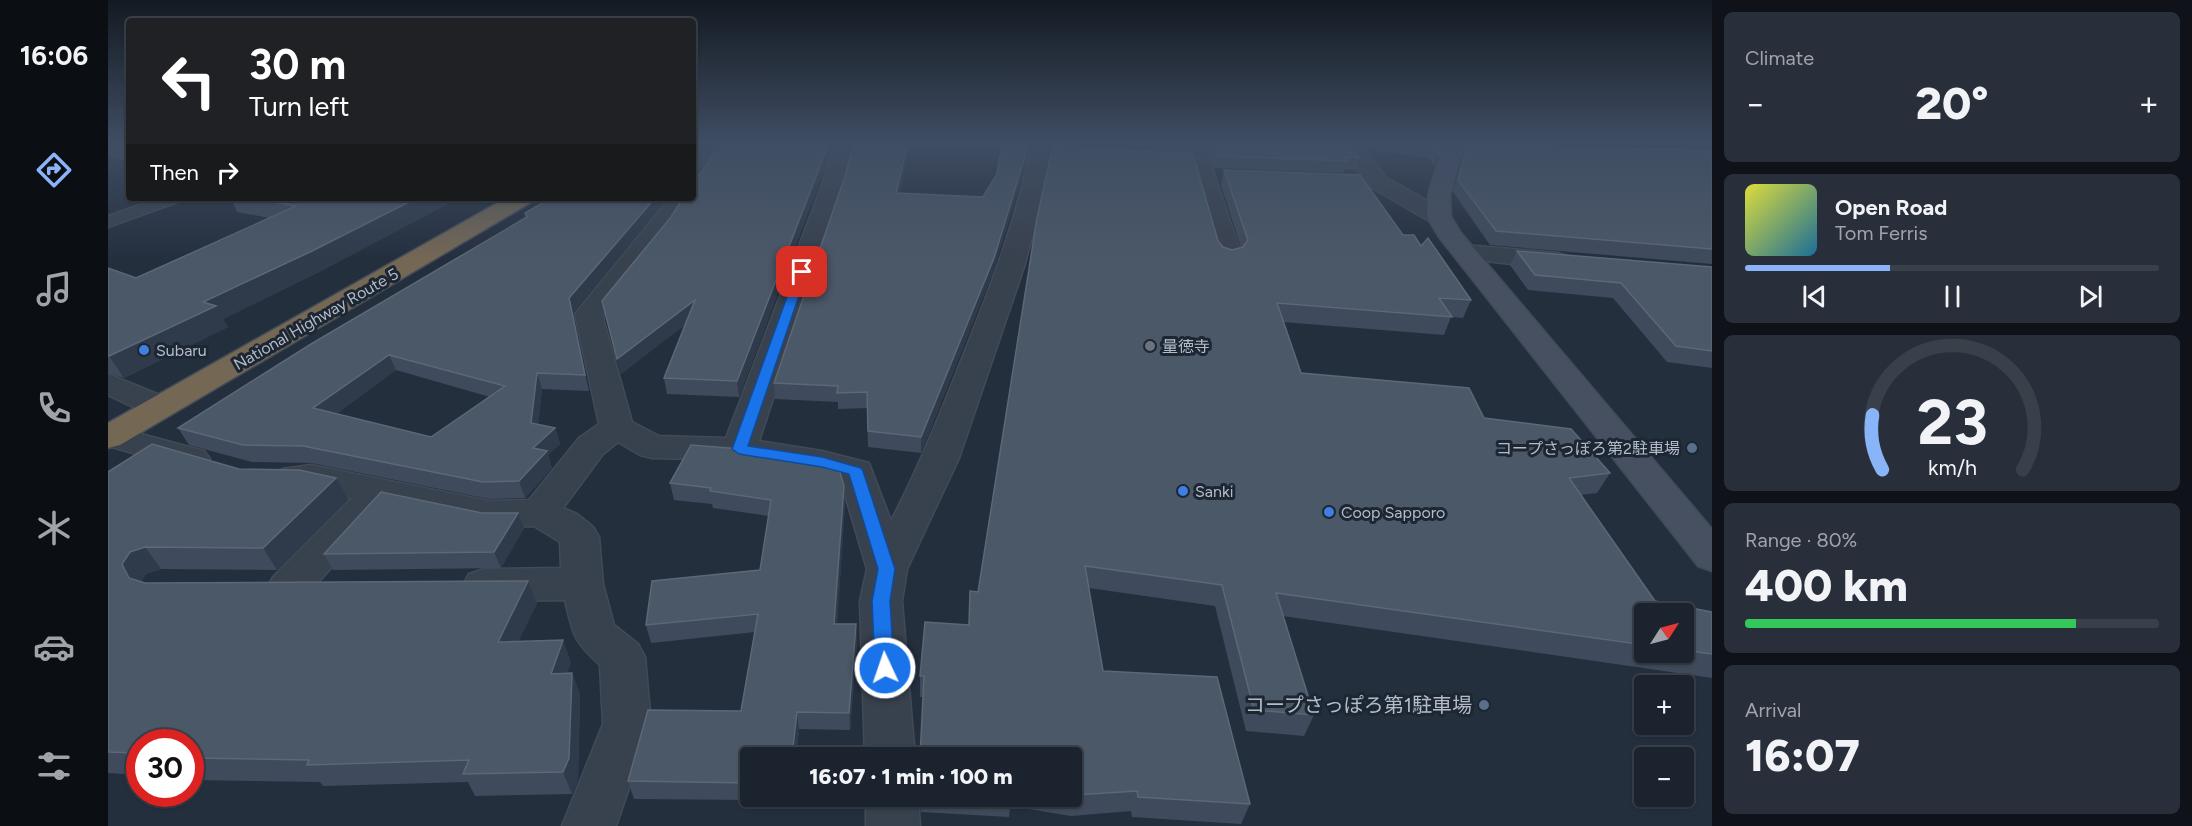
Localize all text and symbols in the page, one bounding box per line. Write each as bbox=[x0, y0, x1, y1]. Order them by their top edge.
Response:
text: 16:06 bbox=[20, 39, 88, 72]
text: 30 m bbox=[249, 39, 346, 90]
icon: left bbox=[150, 42, 228, 120]
text: Climate bbox=[1745, 46, 1814, 70]
text: 20° bbox=[1915, 76, 1989, 130]
text: − bbox=[1745, 84, 1766, 123]
text: + bbox=[2138, 84, 2159, 123]
text: Turn left bbox=[249, 90, 349, 123]
icon: directions bbox=[33, 149, 75, 191]
icon: right bbox=[211, 156, 244, 189]
text: Then bbox=[150, 159, 199, 186]
text: Open Road bbox=[1835, 194, 1947, 221]
text: Tom Ferris bbox=[1835, 221, 1928, 245]
pin bbox=[776, 246, 827, 297]
icon: arrive bbox=[785, 255, 818, 288]
street label: National Highway Route 5 bbox=[230, 264, 402, 374]
icon: music bbox=[33, 268, 75, 310]
icon: previous bbox=[1798, 280, 1831, 313]
icon: pause bbox=[1936, 280, 1969, 313]
icon: next bbox=[2074, 280, 2107, 313]
place label: 量徳寺 bbox=[1162, 337, 1210, 356]
marker: 量徳寺 bbox=[1143, 339, 1157, 353]
place label: Subaru bbox=[156, 341, 207, 360]
marker: Subaru bbox=[137, 343, 151, 357]
text: 23 bbox=[1917, 385, 1987, 460]
icon: phone bbox=[33, 387, 75, 429]
place label: コープさっぽろ第2駐車場 bbox=[1496, 439, 1680, 458]
marker: コープさっぽろ第2駐車場 bbox=[1685, 441, 1699, 455]
text: km/h bbox=[1928, 455, 1976, 480]
place label: Sanki bbox=[1195, 482, 1233, 501]
marker: Sanki bbox=[1176, 484, 1190, 498]
place label: Coop Sapporo bbox=[1341, 503, 1445, 522]
marker: Coop Sapporo bbox=[1322, 505, 1336, 519]
icon: climate bbox=[33, 507, 75, 549]
text: Range · 80% bbox=[1745, 528, 1857, 552]
text: 400 km bbox=[1745, 558, 1908, 612]
north arrow bbox=[1634, 603, 1694, 663]
map controls bbox=[1634, 603, 1694, 807]
icon: car bbox=[33, 626, 75, 668]
position arrow bbox=[853, 636, 917, 700]
button: + bbox=[1634, 675, 1694, 735]
place label: コープさっぽろ第1駐車場 bbox=[1245, 693, 1472, 717]
marker: コープさっぽろ第1駐車場 bbox=[1477, 698, 1491, 712]
text: Arrival bbox=[1745, 698, 1801, 722]
text: 16:07 bbox=[1745, 728, 1860, 782]
speed limit sign: 30 bbox=[126, 729, 204, 807]
icon: filters bbox=[33, 745, 75, 787]
button: − bbox=[1634, 747, 1694, 807]
text: 16:07 · 1 min · 100 m bbox=[809, 763, 1013, 790]

